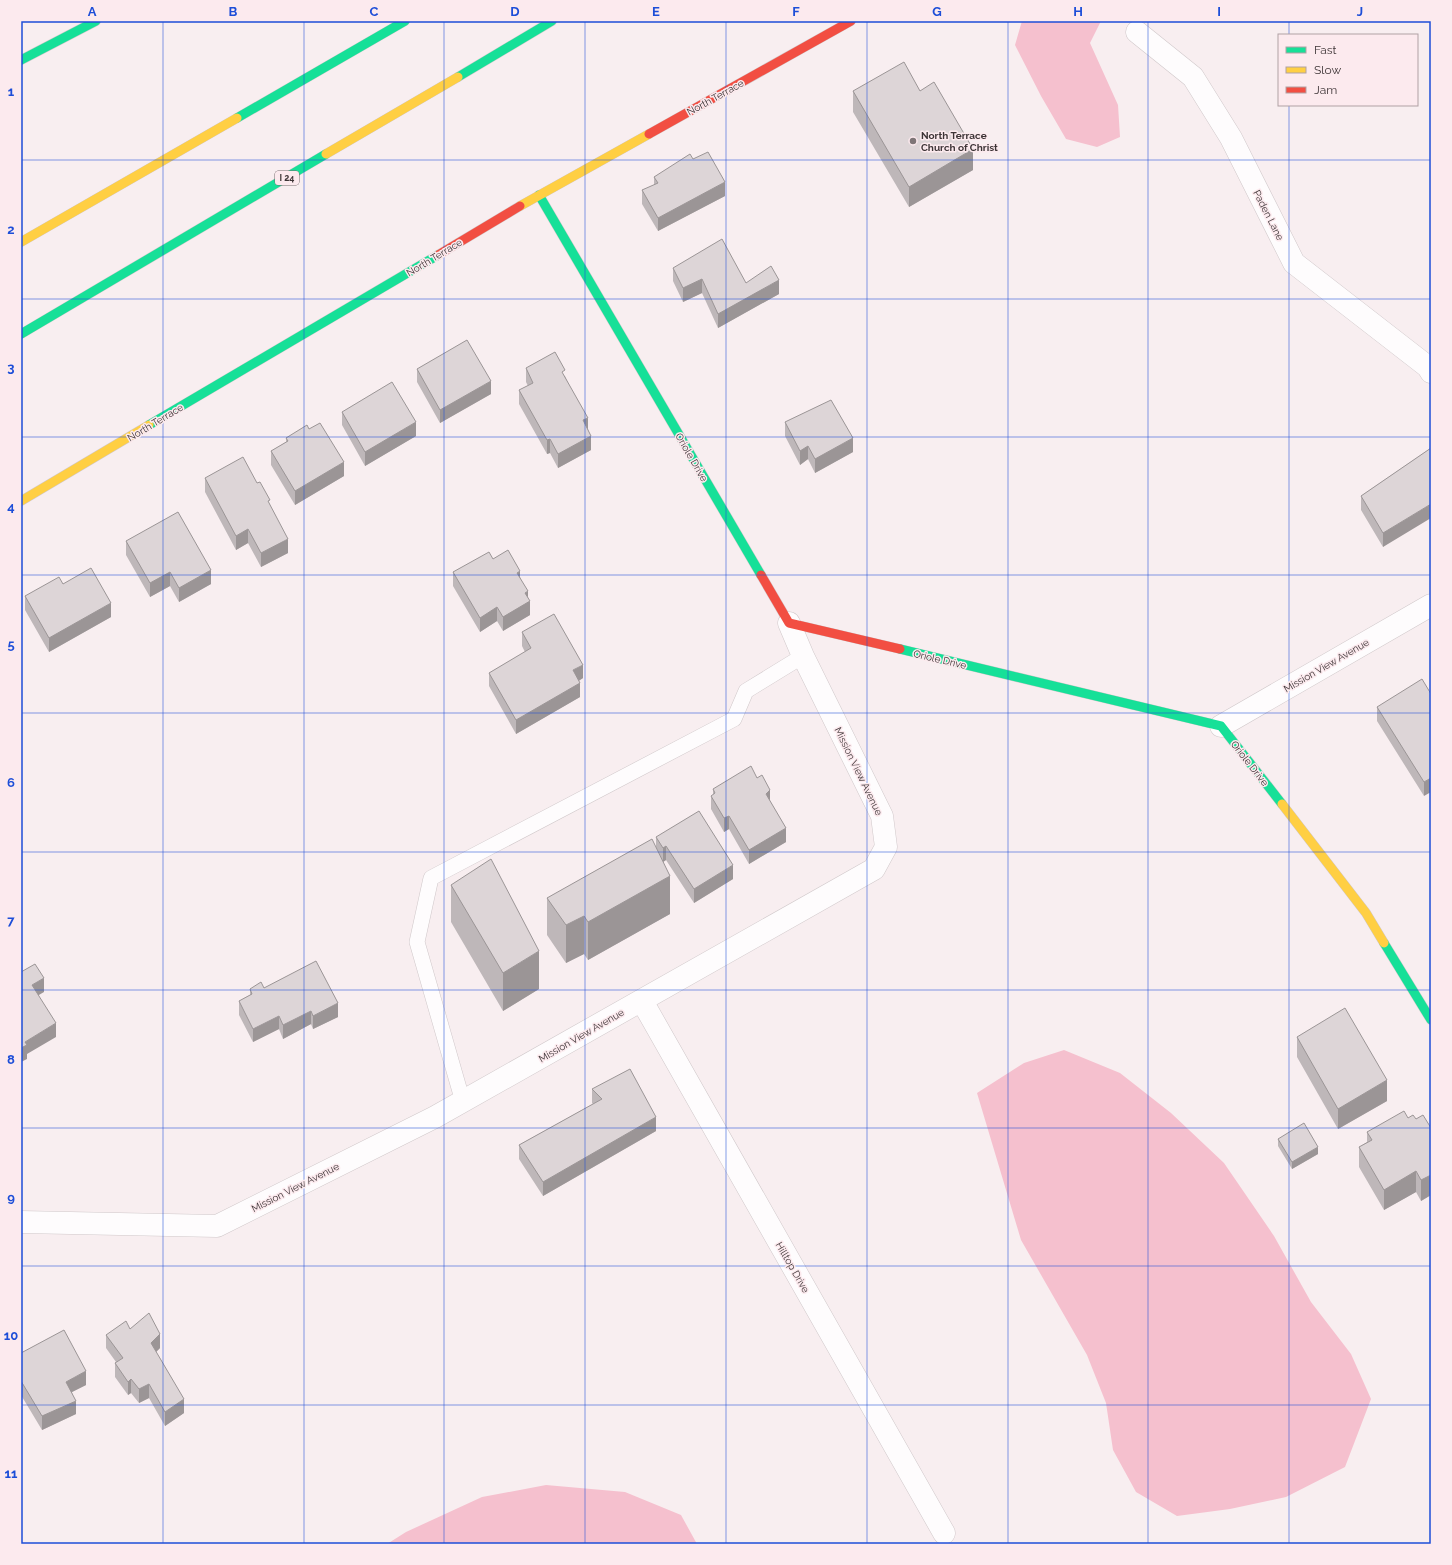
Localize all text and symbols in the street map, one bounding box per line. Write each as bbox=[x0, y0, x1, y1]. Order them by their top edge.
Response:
text: A bbox=[88, 4, 97, 19]
text: B bbox=[229, 4, 238, 19]
text: C bbox=[370, 4, 379, 19]
text: D bbox=[510, 4, 520, 19]
text: E bbox=[652, 4, 660, 19]
text: F bbox=[792, 4, 800, 19]
text: G bbox=[932, 4, 942, 19]
text: H bbox=[1073, 4, 1083, 19]
text: I bbox=[1217, 4, 1221, 19]
text: J bbox=[1357, 4, 1363, 19]
legend bbox=[1278, 34, 1418, 106]
text: Fast bbox=[1314, 43, 1337, 57]
text: Slow bbox=[1314, 63, 1341, 77]
street label: North Terrace bbox=[685, 77, 746, 118]
text: Jam bbox=[1314, 83, 1337, 97]
text: 1 bbox=[8, 84, 15, 99]
place label: North Terrace Church of Christ bbox=[921, 130, 998, 153]
marker: North Terrace Church of Christ bbox=[908, 136, 918, 146]
road number: I 24 bbox=[275, 171, 299, 185]
street label: Paden Lane bbox=[1251, 188, 1286, 242]
text: 2 bbox=[7, 222, 15, 237]
street label: North Terrace bbox=[404, 236, 464, 278]
text: 3 bbox=[7, 360, 15, 375]
street label: North Terrace bbox=[125, 401, 185, 443]
street label: Oriole Drive bbox=[673, 431, 710, 484]
text: 4 bbox=[7, 499, 15, 514]
street label: Mission View Avenue bbox=[1282, 636, 1371, 694]
text: 5 bbox=[7, 637, 15, 652]
street label: Oriole Drive bbox=[912, 648, 968, 671]
street label: Mission View Avenue bbox=[832, 725, 885, 817]
street label: Oriole Drive bbox=[1229, 739, 1271, 788]
text: 6 bbox=[7, 775, 15, 790]
text: 7 bbox=[7, 913, 15, 928]
street label: Mission View Avenue bbox=[537, 1006, 626, 1064]
text: 8 bbox=[7, 1052, 15, 1067]
street label: Mission View Avenue bbox=[250, 1161, 341, 1214]
text: 9 bbox=[7, 1190, 15, 1205]
street label: Hilltop Drive bbox=[774, 1240, 812, 1295]
text: 10 bbox=[4, 1328, 18, 1343]
text: 11 bbox=[5, 1466, 18, 1481]

